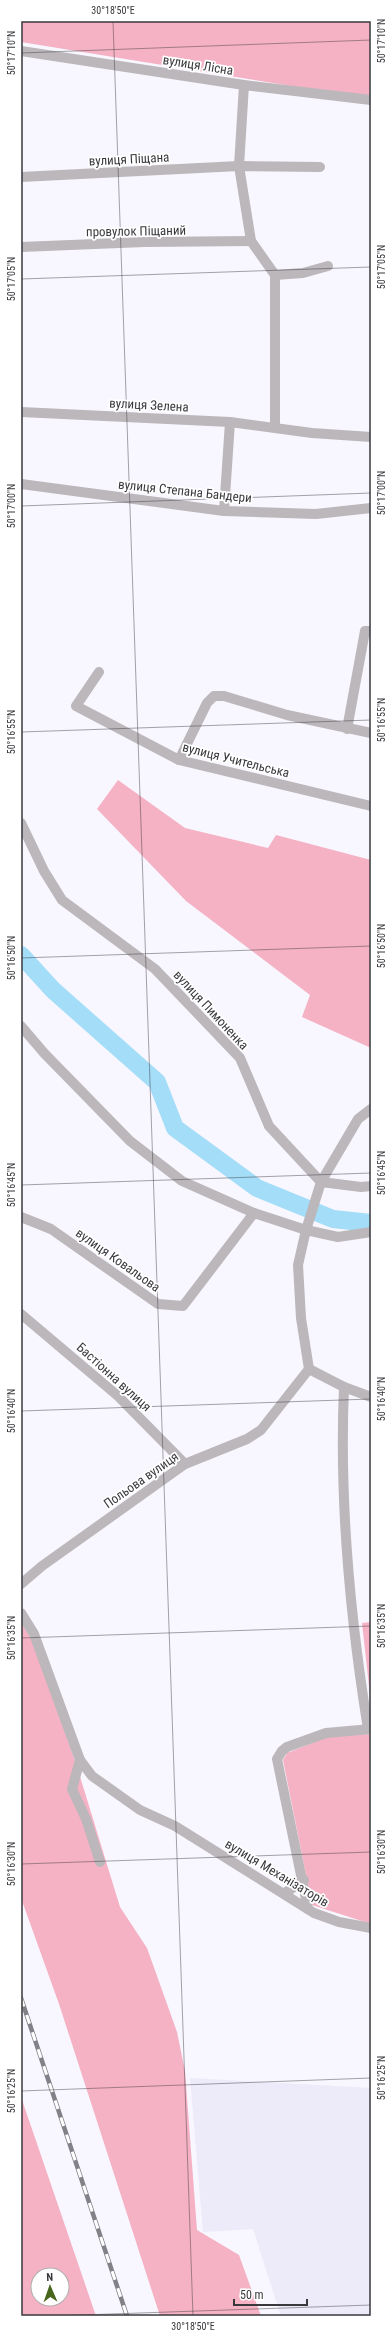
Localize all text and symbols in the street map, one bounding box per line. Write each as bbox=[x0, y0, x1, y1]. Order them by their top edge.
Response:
text: 30°18'50"E bbox=[91, 5, 135, 16]
text: 50°17'10"N bbox=[376, 19, 387, 63]
text: 50°17'10"N bbox=[6, 31, 17, 75]
street label: вулиця Лісна bbox=[162, 52, 234, 78]
street label: вулиця Піщана bbox=[88, 149, 170, 169]
street label: провулок Піщаний bbox=[86, 223, 186, 239]
text: 50°17'05"N bbox=[376, 245, 387, 289]
text: 50°17'05"N bbox=[6, 257, 17, 301]
street label: вулиця Зелена bbox=[109, 395, 189, 415]
text: 50°17'00"N bbox=[376, 471, 387, 515]
street label: вулиця Степана Бандери bbox=[117, 477, 253, 505]
text: 50°17'00"N bbox=[6, 484, 17, 528]
text: 50°16'55"N bbox=[376, 698, 387, 742]
text: 50°16'55"N bbox=[6, 710, 17, 754]
street label: вулиця Учительська bbox=[181, 739, 291, 781]
text: 50°16'50"N bbox=[376, 924, 387, 968]
text: 50°16'50"N bbox=[6, 936, 17, 980]
street label: вулиця Пимоненка bbox=[171, 967, 251, 1053]
text: 50°16'45"N bbox=[376, 1151, 387, 1195]
text: 50°16'45"N bbox=[6, 1163, 17, 1207]
street label: вулиця Ковальова bbox=[73, 1225, 163, 1295]
street label: Бастіонна вулиця bbox=[74, 1340, 154, 1414]
text: 50°16'40"N bbox=[376, 1377, 387, 1421]
text: 50°16'40"N bbox=[6, 1389, 17, 1433]
street label: Польова вулиця bbox=[101, 1449, 181, 1511]
text: 50°16'35"N bbox=[376, 1604, 387, 1648]
text: 50°16'35"N bbox=[6, 1616, 17, 1660]
text: 50°16'30"N bbox=[376, 1830, 387, 1874]
street label: вулиця Механізаторів bbox=[223, 1836, 331, 1910]
text: 50°16'30"N bbox=[6, 1842, 17, 1886]
text: 50°16'25"N bbox=[376, 2056, 387, 2100]
text: 50°16'25"N bbox=[6, 2069, 17, 2113]
north arrow bbox=[30, 2267, 70, 2307]
text: N bbox=[46, 2271, 54, 2284]
scale bar bbox=[234, 2281, 307, 2307]
text: 50 m bbox=[240, 2288, 264, 2302]
text: 30°18'50"E bbox=[171, 2321, 215, 2332]

